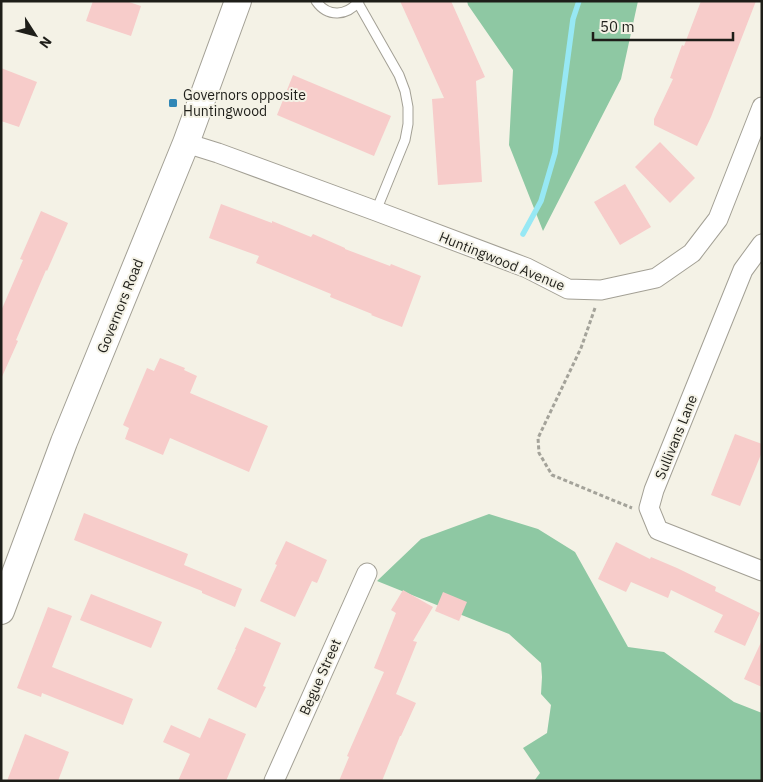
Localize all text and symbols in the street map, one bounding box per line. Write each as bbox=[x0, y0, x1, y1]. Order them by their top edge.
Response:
north arrow bbox=[10, 10, 60, 60]
scale bar bbox=[593, 10, 733, 42]
text: 50 m bbox=[600, 17, 635, 36]
text: N bbox=[35, 33, 56, 52]
place label: Governors opposite Huntingwood bbox=[183, 86, 306, 120]
marker: Governors opposite Huntingwood bbox=[167, 97, 179, 109]
street label: Huntingwood Avenue bbox=[436, 228, 568, 295]
street label: Governors Road bbox=[93, 256, 147, 356]
street label: Sullivans Lane bbox=[651, 392, 701, 482]
street label: Begue Street bbox=[295, 636, 345, 718]

